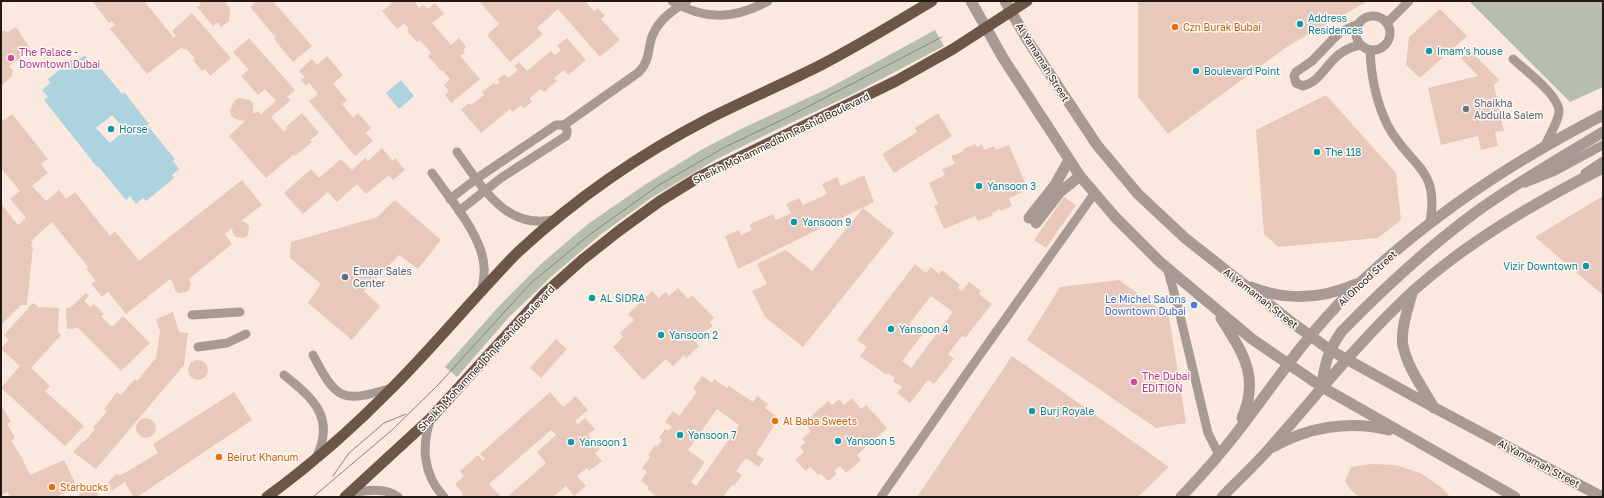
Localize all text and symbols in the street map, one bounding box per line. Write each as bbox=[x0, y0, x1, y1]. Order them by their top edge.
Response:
place label: Address Residences bbox=[1308, 12, 1363, 36]
marker: Address Residences bbox=[1295, 19, 1305, 29]
street label: Al Yamamah Street bbox=[1014, 20, 1072, 104]
place label: Czn Burak Bubai bbox=[1183, 21, 1261, 33]
marker: Czn Burak Bubai bbox=[1170, 22, 1180, 32]
place label: Imam's house bbox=[1437, 45, 1503, 57]
place label: The Palace - Downtown Dubai bbox=[19, 46, 100, 70]
marker: Imam's house bbox=[1424, 46, 1434, 56]
marker: The Palace - Downtown Dubai bbox=[6, 53, 16, 63]
place label: Boulevard Point bbox=[1204, 65, 1280, 77]
marker: Boulevard Point bbox=[1191, 66, 1201, 76]
street label: Sheikh Mohammed bin Rashid Boulevard bbox=[691, 90, 871, 186]
place label: Shaikha Abdulla Salem bbox=[1474, 97, 1544, 121]
marker: Shaikha Abdulla Salem bbox=[1461, 104, 1471, 114]
place label: Horse bbox=[119, 123, 148, 135]
marker: Horse bbox=[106, 124, 116, 134]
place label: The 118 bbox=[1325, 146, 1361, 158]
marker: The 118 bbox=[1312, 147, 1322, 157]
place label: Yansoon 3 bbox=[987, 180, 1036, 192]
marker: Yansoon 3 bbox=[974, 181, 984, 191]
place label: Yansoon 9 bbox=[802, 216, 851, 228]
marker: Yansoon 9 bbox=[789, 217, 799, 227]
street label: Al Ohood Street bbox=[1335, 248, 1399, 308]
place label: Vizir Downtown bbox=[1503, 260, 1578, 272]
marker: Vizir Downtown bbox=[1581, 261, 1591, 271]
place label: Emaar Sales Center bbox=[353, 265, 412, 289]
street label: Al Yamamah Street bbox=[1222, 265, 1300, 331]
marker: Emaar Sales Center bbox=[340, 272, 350, 282]
street label: Sheikh Mohammed bin Rashid Boulevard bbox=[415, 283, 557, 433]
place label: AL SIDRA bbox=[600, 292, 645, 304]
marker: AL SIDRA bbox=[587, 293, 597, 303]
place label: Le Michel Salons Downtown Dubai bbox=[1105, 293, 1186, 317]
marker: Le Michel Salons Downtown Dubai bbox=[1189, 300, 1199, 310]
place label: Yansoon 4 bbox=[899, 323, 948, 335]
marker: Yansoon 4 bbox=[886, 324, 896, 334]
place label: Yansoon 2 bbox=[669, 329, 718, 341]
marker: Yansoon 2 bbox=[656, 330, 666, 340]
place label: The Dubai EDITION bbox=[1142, 370, 1190, 394]
marker: The Dubai EDITION bbox=[1129, 377, 1139, 387]
place label: Burj Royale bbox=[1040, 405, 1094, 417]
marker: Burj Royale bbox=[1027, 406, 1037, 416]
place label: Al Baba Sweets bbox=[783, 415, 857, 427]
marker: Al Baba Sweets bbox=[770, 416, 780, 426]
place label: Yansoon 7 bbox=[688, 429, 737, 441]
marker: Yansoon 7 bbox=[675, 430, 685, 440]
place label: Yansoon 5 bbox=[846, 435, 895, 447]
place label: Yansoon 1 bbox=[579, 436, 627, 448]
marker: Yansoon 5 bbox=[833, 436, 843, 446]
street label: Al Yamamah Street bbox=[1496, 436, 1582, 490]
marker: Yansoon 1 bbox=[566, 437, 576, 447]
place label: Beirut Khanum bbox=[227, 451, 299, 463]
marker: Beirut Khanum bbox=[214, 452, 224, 462]
place label: Starbucks bbox=[60, 481, 108, 493]
marker: Starbucks bbox=[47, 482, 57, 492]

